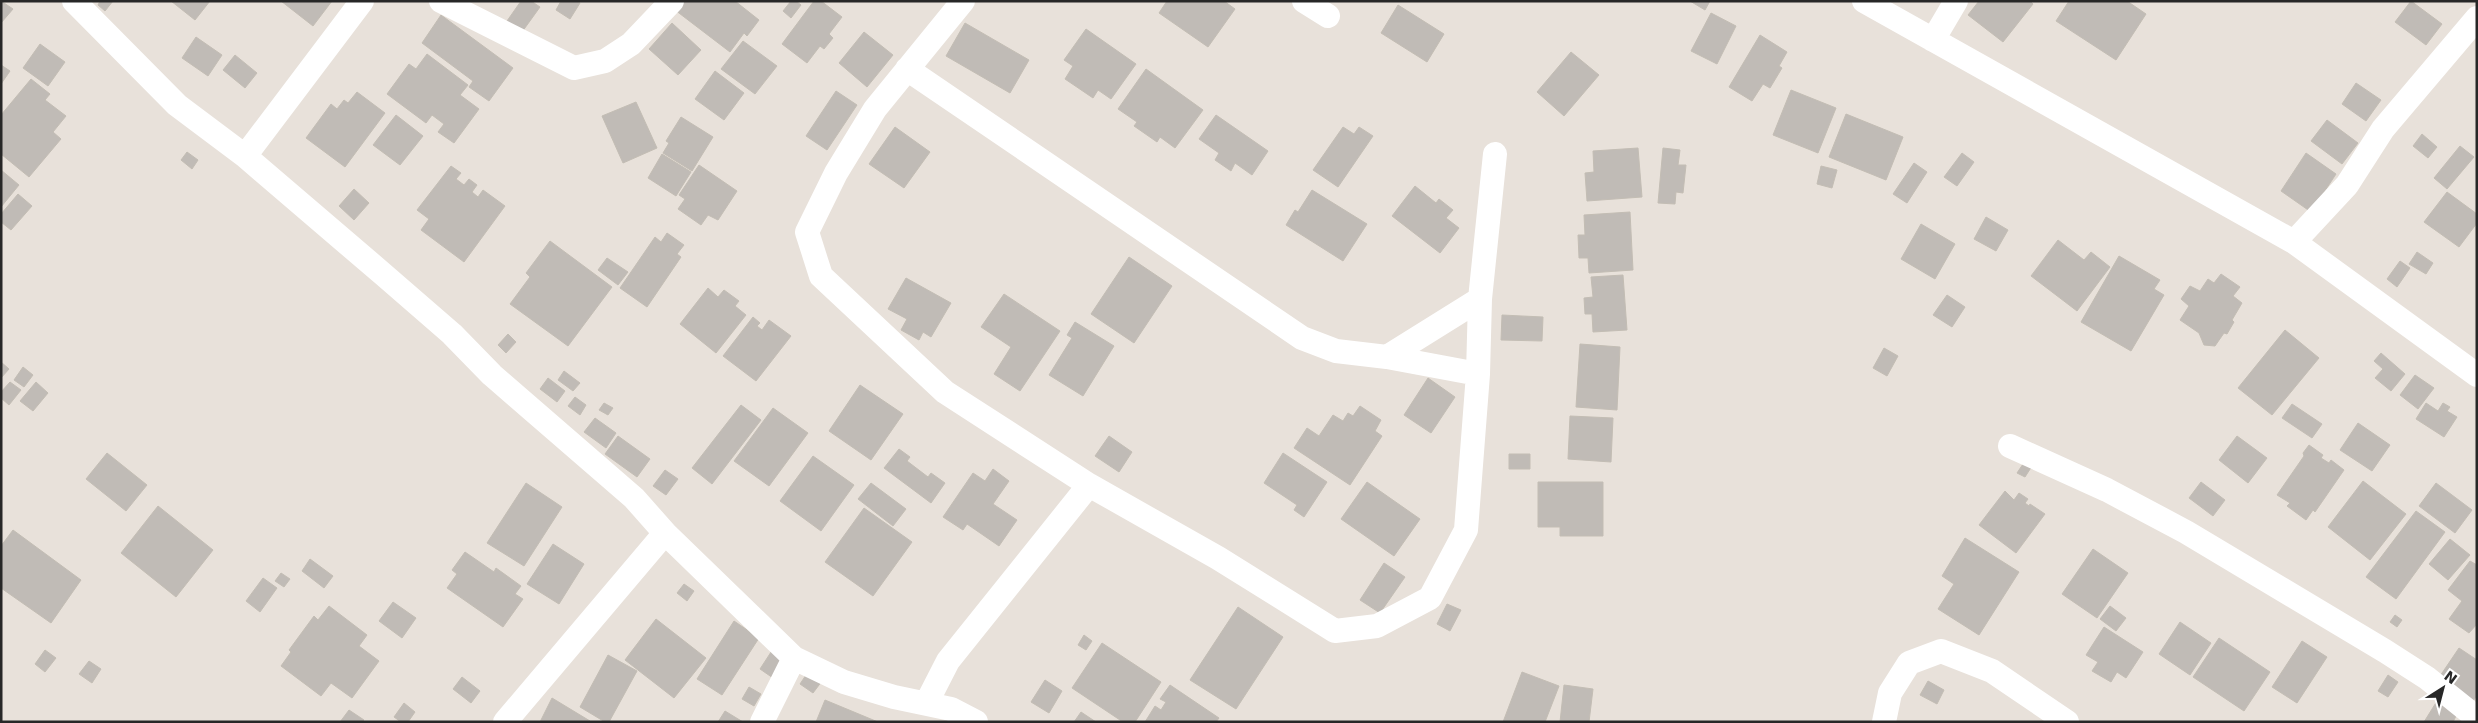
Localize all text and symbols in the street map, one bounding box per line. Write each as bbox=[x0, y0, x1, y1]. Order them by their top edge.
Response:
north arrow bbox=[2418, 663, 2468, 713]
text: N bbox=[2441, 668, 2460, 687]

